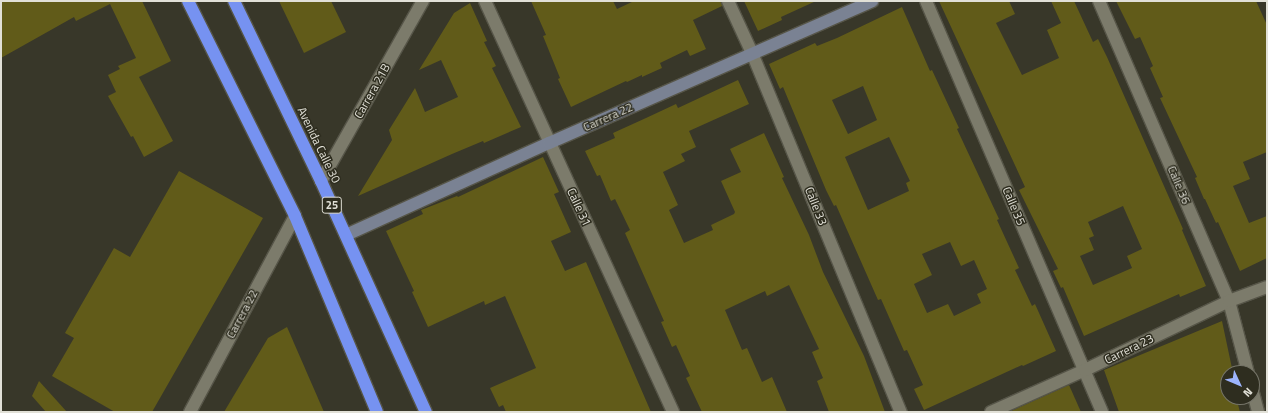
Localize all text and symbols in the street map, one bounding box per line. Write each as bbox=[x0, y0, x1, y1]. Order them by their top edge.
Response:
street label: Carrera 21B bbox=[351, 61, 393, 121]
street label: Carrera 22 bbox=[581, 100, 635, 134]
street label: Avenida Calle 30 bbox=[294, 105, 344, 185]
street label: Calle 36 bbox=[1165, 164, 1193, 206]
street label: Calle 33 bbox=[802, 185, 830, 227]
street label: Calle 35 bbox=[1000, 185, 1028, 227]
street label: Calle 31 bbox=[564, 186, 594, 228]
road number: 25 bbox=[321, 196, 343, 214]
street label: Carrera 22 bbox=[223, 287, 261, 341]
street label: Carrera 23 bbox=[1102, 331, 1156, 367]
north arrow bbox=[1220, 365, 1260, 405]
text: N bbox=[1240, 384, 1256, 401]

